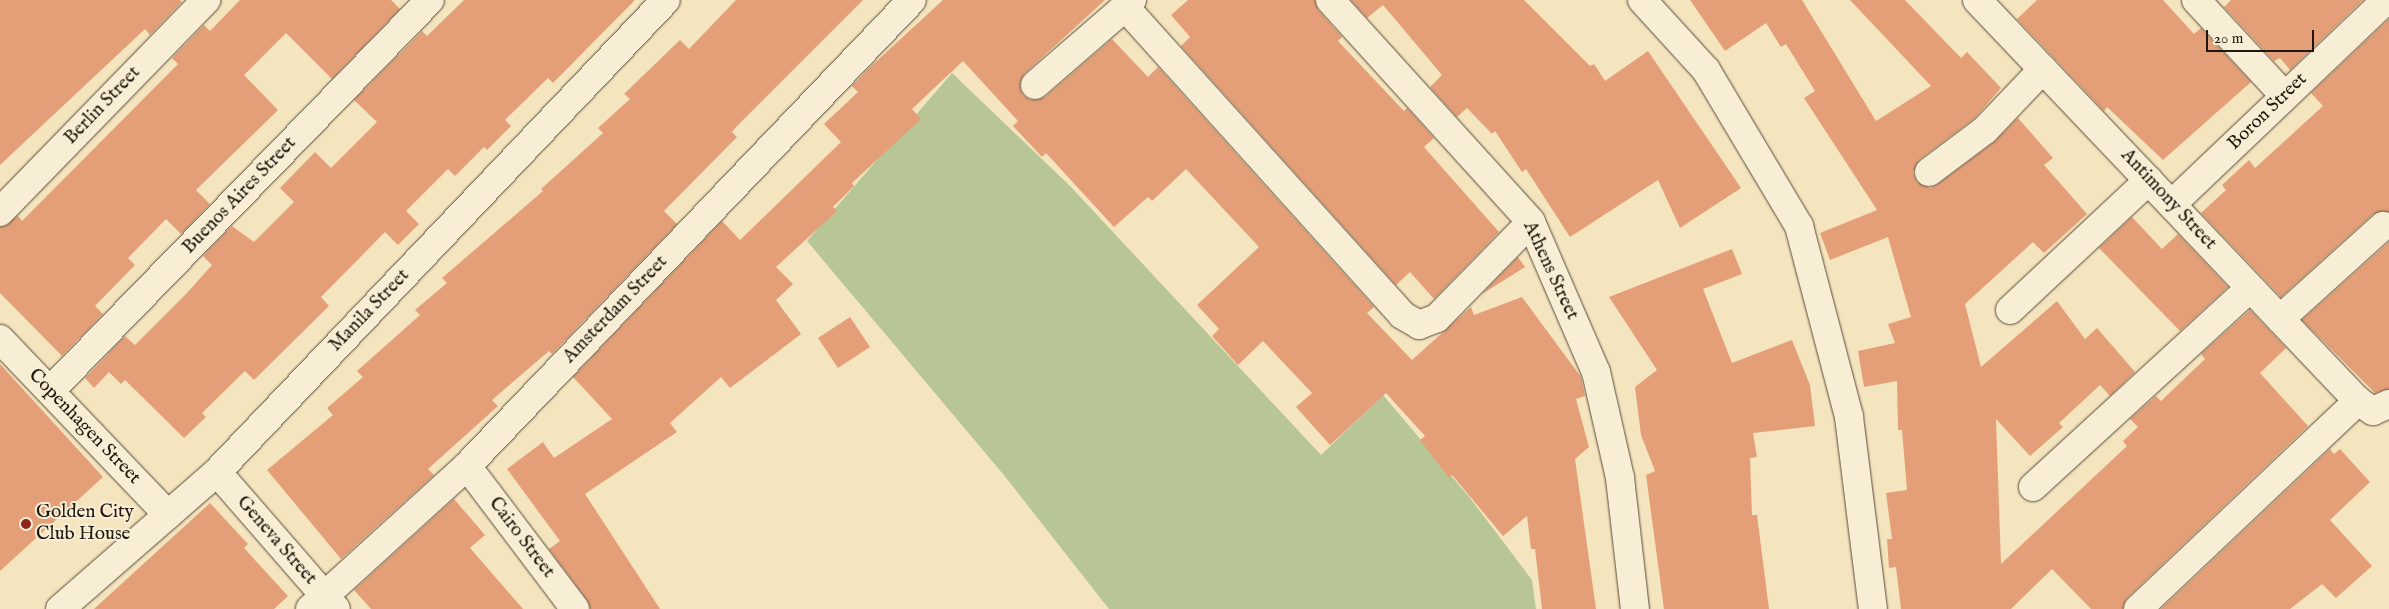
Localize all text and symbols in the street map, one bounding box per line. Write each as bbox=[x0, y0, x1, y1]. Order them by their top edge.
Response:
scale bar bbox=[2209, 20, 2316, 52]
text: 20 m bbox=[2214, 29, 2243, 48]
street label: Berlin Street bbox=[60, 62, 146, 150]
street label: Boron Street bbox=[2224, 69, 2312, 155]
street label: Buenos Aires Street bbox=[178, 133, 302, 259]
street label: Antimony Street bbox=[2115, 145, 2221, 255]
street label: Athens Street bbox=[1517, 218, 1583, 324]
street label: Amsterdam Street bbox=[559, 251, 673, 369]
street label: Manila Street bbox=[325, 265, 415, 357]
street label: Copenhagen Street bbox=[23, 364, 145, 490]
street label: Geneva Street bbox=[231, 492, 321, 590]
street label: Cairo Street bbox=[483, 493, 559, 583]
place label: Golden City Club House bbox=[36, 502, 134, 546]
marker: Golden City Club House bbox=[20, 518, 32, 530]

